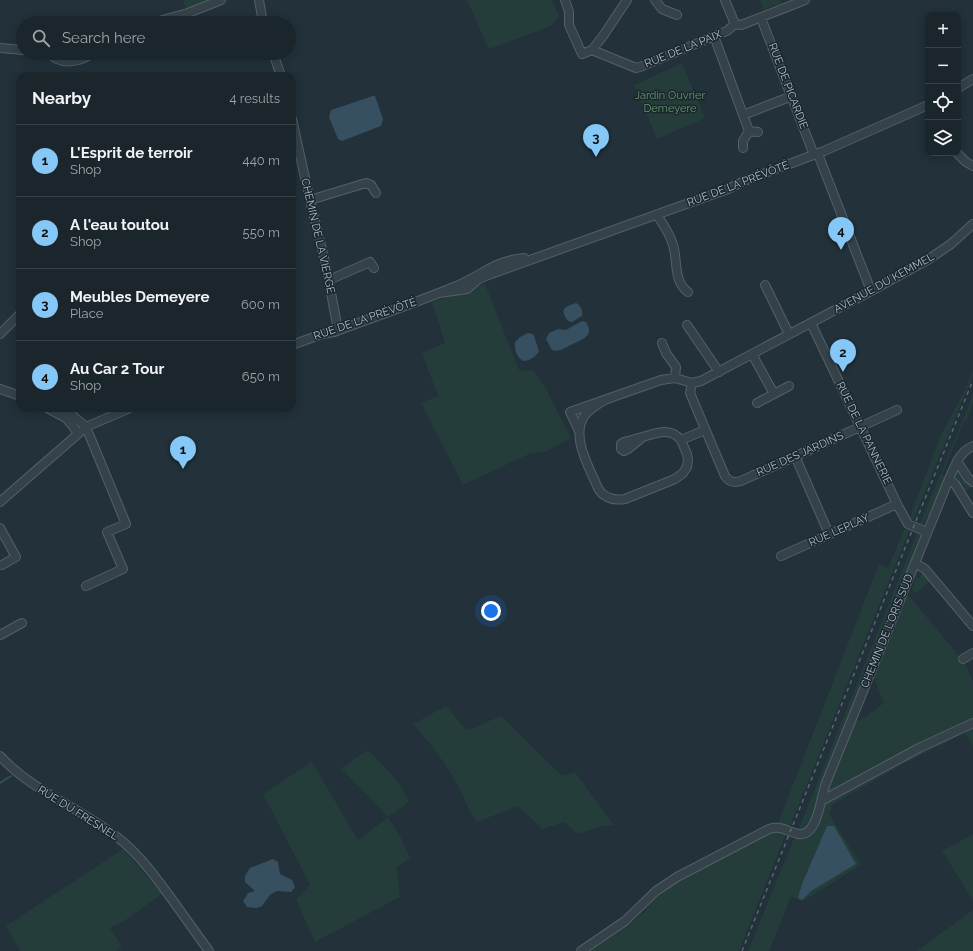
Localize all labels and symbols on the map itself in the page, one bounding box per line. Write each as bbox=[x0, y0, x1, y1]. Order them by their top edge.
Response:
street label: RUE DE LA PAIX bbox=[643, 28, 724, 70]
street label: RUE DE PICARDIE bbox=[766, 41, 811, 131]
park label: Jardin Ouvrier Demeyere bbox=[635, 89, 705, 115]
pin: 3 bbox=[583, 124, 609, 157]
street label: RUE DE LA PRÉVÔTÉ bbox=[685, 158, 791, 209]
street label: CHEMIN DE LA VIERGE bbox=[298, 177, 338, 295]
pin: 4 bbox=[828, 217, 854, 250]
street label: AVENUE DU KEMMEL bbox=[832, 250, 937, 316]
street label: RUE DE LA PRÉVÔTÉ bbox=[312, 294, 418, 343]
pin: 2 bbox=[830, 339, 856, 372]
street label: RUE DE LA PANNERIE bbox=[833, 380, 895, 487]
street label: RUE DES JARDINS bbox=[754, 429, 846, 479]
pin: 1 bbox=[170, 436, 196, 469]
street label: RUE LEPLAY bbox=[807, 511, 871, 549]
street label: CHEMIN DE L'ORIS SUD bbox=[858, 572, 916, 690]
your location bbox=[481, 601, 501, 621]
street label: RUE DU FRESNEL bbox=[35, 783, 121, 843]

